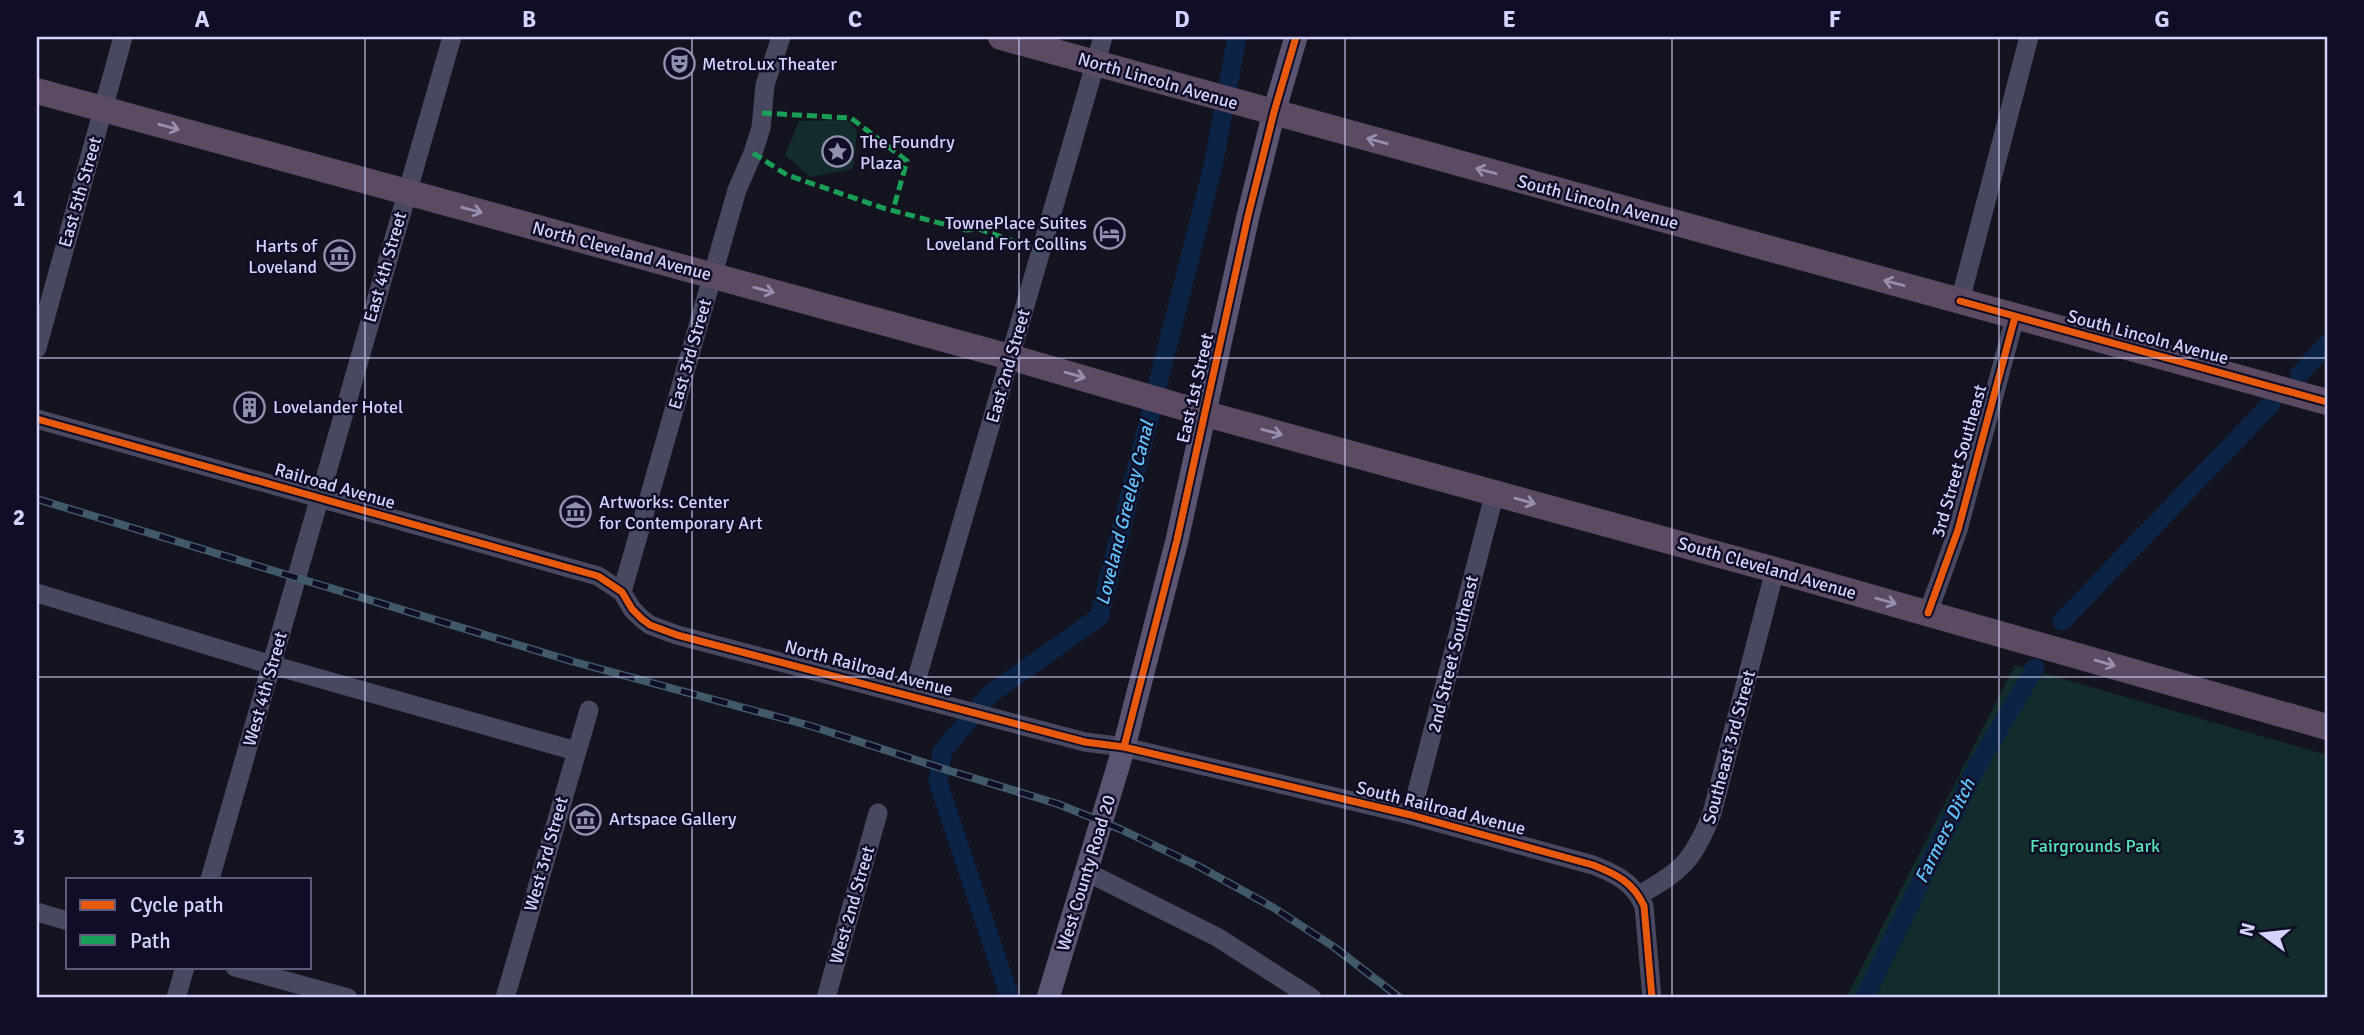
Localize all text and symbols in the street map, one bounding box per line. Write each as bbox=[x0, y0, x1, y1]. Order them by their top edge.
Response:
text: A bbox=[195, 5, 210, 34]
text: B bbox=[522, 5, 536, 34]
text: C bbox=[848, 5, 862, 34]
text: D bbox=[1174, 5, 1190, 34]
text: E bbox=[1502, 5, 1516, 34]
text: F bbox=[1829, 5, 1841, 34]
text: G bbox=[2154, 5, 2170, 34]
theatre icon: MetroLux Theater bbox=[662, 47, 696, 81]
street label: North Lincoln Avenue bbox=[1075, 48, 1241, 114]
place label: MetroLux Theater bbox=[702, 53, 837, 75]
one-way arrow bbox=[158, 122, 180, 135]
place label: The Foundry Plaza bbox=[860, 131, 955, 174]
one-way arrow bbox=[1366, 133, 1388, 146]
street label: East 5th Street bbox=[54, 134, 106, 250]
place icon: The Foundry Plaza bbox=[820, 135, 854, 169]
one-way arrow bbox=[1475, 163, 1497, 176]
street label: South Lincoln Avenue bbox=[1515, 170, 1681, 234]
text: 1 bbox=[13, 184, 25, 213]
one-way arrow bbox=[460, 205, 482, 218]
street label: East 4th Street bbox=[359, 209, 411, 325]
place label: TownePlace Suites Loveland Fort Collins bbox=[926, 212, 1087, 255]
hotel icon: TownePlace Suites Loveland Fort Collins bbox=[1093, 216, 1127, 250]
street label: North Cleveland Avenue bbox=[530, 217, 714, 285]
place label: Harts of Loveland bbox=[248, 235, 318, 278]
museum icon: Harts of Loveland bbox=[323, 239, 357, 273]
one-way arrow bbox=[1883, 276, 1906, 289]
one-way arrow bbox=[752, 284, 775, 297]
street label: East 3rd Street bbox=[664, 296, 716, 412]
street label: South Lincoln Avenue bbox=[2065, 305, 2231, 369]
street label: East 2nd Street bbox=[981, 307, 1035, 425]
street label: East 1st Street bbox=[1172, 331, 1218, 445]
one-way arrow bbox=[1064, 370, 1086, 383]
street label: 3rd Street Southeast bbox=[1927, 382, 1991, 540]
building icon: Lovelander Hotel bbox=[233, 390, 267, 424]
place label: Lovelander Hotel bbox=[273, 396, 403, 418]
water label: Loveland Greeley Canal bbox=[1090, 417, 1160, 608]
one-way arrow bbox=[1260, 426, 1283, 439]
street label: Railroad Avenue bbox=[272, 458, 398, 514]
place label: Artworks: Center for Contemporary Art bbox=[599, 491, 763, 534]
museum icon: Artworks: Center for Contemporary Art bbox=[559, 495, 593, 529]
one-way arrow bbox=[1514, 495, 1536, 508]
text: 2 bbox=[13, 503, 25, 532]
street label: South Cleveland Avenue bbox=[1675, 532, 1859, 604]
street label: 2nd Street Southeast bbox=[1423, 573, 1483, 735]
one-way arrow bbox=[1874, 595, 1897, 608]
street label: West 4th Street bbox=[238, 629, 292, 749]
street label: North Railroad Avenue bbox=[783, 635, 955, 701]
one-way arrow bbox=[2094, 658, 2116, 671]
street label: Southeast 3rd Street bbox=[1698, 668, 1760, 826]
water label: Farmers Ditch bbox=[1909, 774, 1981, 887]
street label: South Railroad Avenue bbox=[1354, 776, 1528, 840]
street label: West County Road 20 bbox=[1052, 792, 1120, 954]
street label: West 3rd Street bbox=[519, 794, 573, 914]
museum icon: Artspace Gallery bbox=[569, 802, 603, 836]
place label: Artspace Gallery bbox=[609, 808, 737, 830]
text: 3 bbox=[13, 823, 25, 852]
park label: Fairgrounds Park bbox=[2030, 835, 2160, 857]
street label: West 2nd Street bbox=[825, 843, 879, 967]
legend bbox=[66, 878, 312, 968]
text: Cycle path bbox=[130, 892, 224, 918]
north arrow bbox=[2228, 898, 2298, 968]
text: N bbox=[2234, 920, 2261, 939]
text: Path bbox=[130, 928, 171, 954]

